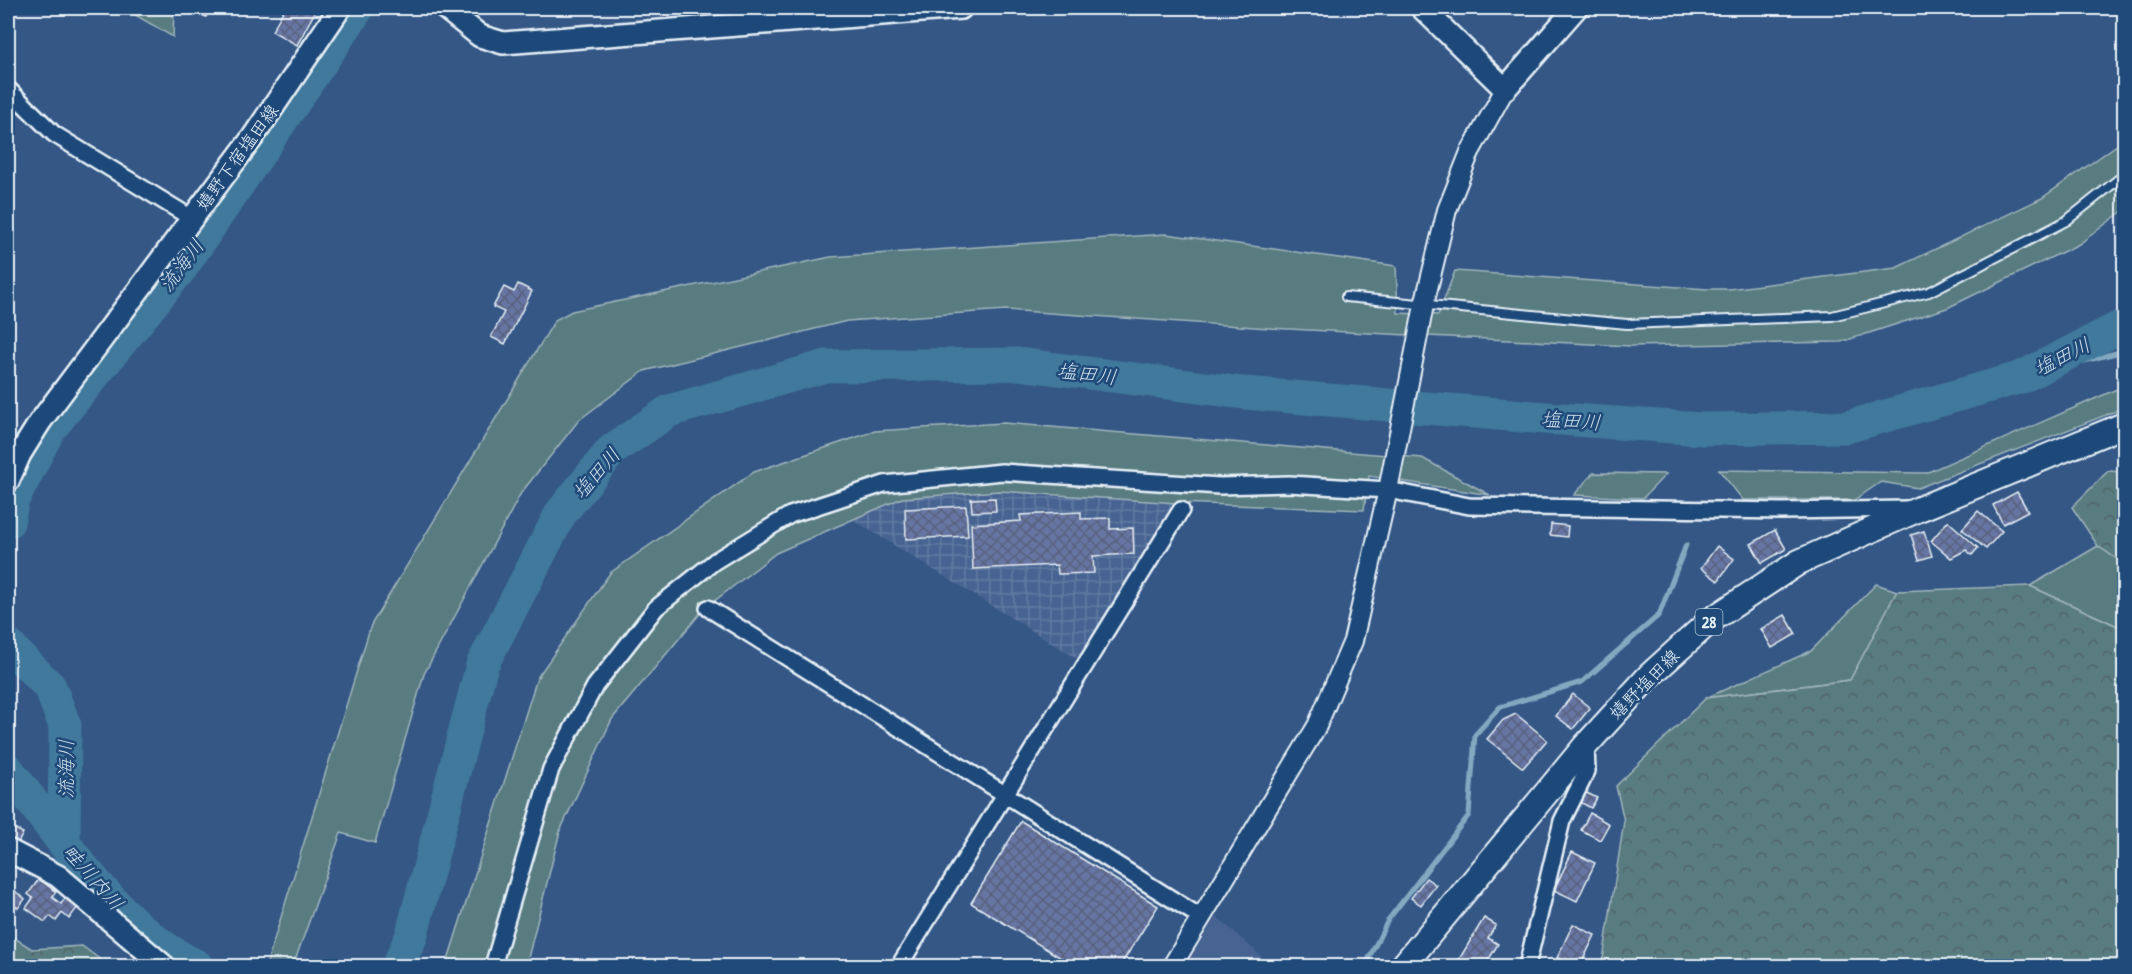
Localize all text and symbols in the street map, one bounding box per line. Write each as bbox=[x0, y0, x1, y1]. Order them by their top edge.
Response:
street label: 嬉野下宿塩田線 bbox=[190, 99, 284, 215]
water label: 流海川 bbox=[152, 233, 210, 297]
water label: 塩田川 bbox=[2029, 330, 2095, 382]
water label: 塩田川 bbox=[1056, 356, 1118, 390]
water label: 塩田川 bbox=[1540, 404, 1602, 436]
water label: 塩田川 bbox=[566, 442, 626, 504]
road number: 28 bbox=[1696, 609, 1722, 635]
street label: 嬉野塩田線 bbox=[1603, 643, 1685, 725]
water label: 流海川 bbox=[52, 739, 79, 799]
water label: 畦川内川 bbox=[58, 838, 130, 916]

